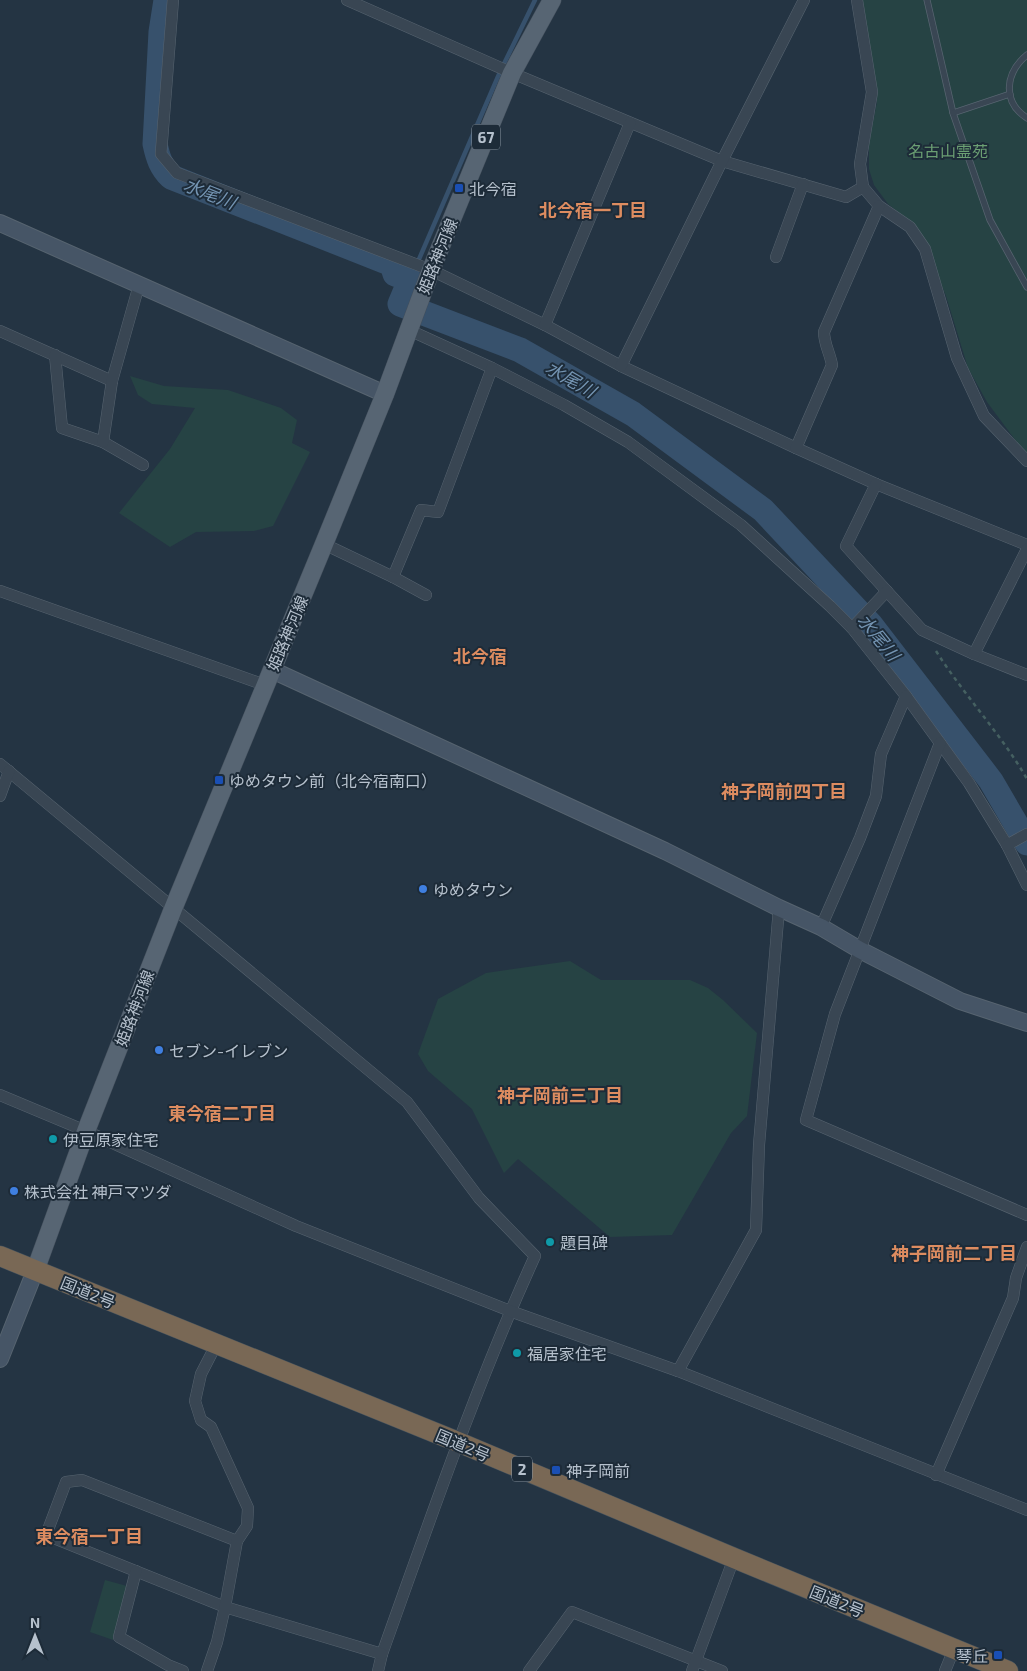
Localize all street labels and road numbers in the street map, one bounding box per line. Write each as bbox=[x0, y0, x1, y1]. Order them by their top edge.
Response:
road number: 67 bbox=[472, 124, 500, 150]
street label: 姫路神河線 bbox=[413, 215, 461, 297]
street label: 姫路神河線 bbox=[263, 592, 311, 674]
street label: 姫路神河線 bbox=[111, 967, 157, 1049]
street label: 国道2号 bbox=[58, 1273, 118, 1311]
street label: 国道2号 bbox=[433, 1425, 493, 1465]
road number: 2 bbox=[512, 1456, 532, 1482]
street label: 国道2号 bbox=[807, 1582, 867, 1620]

